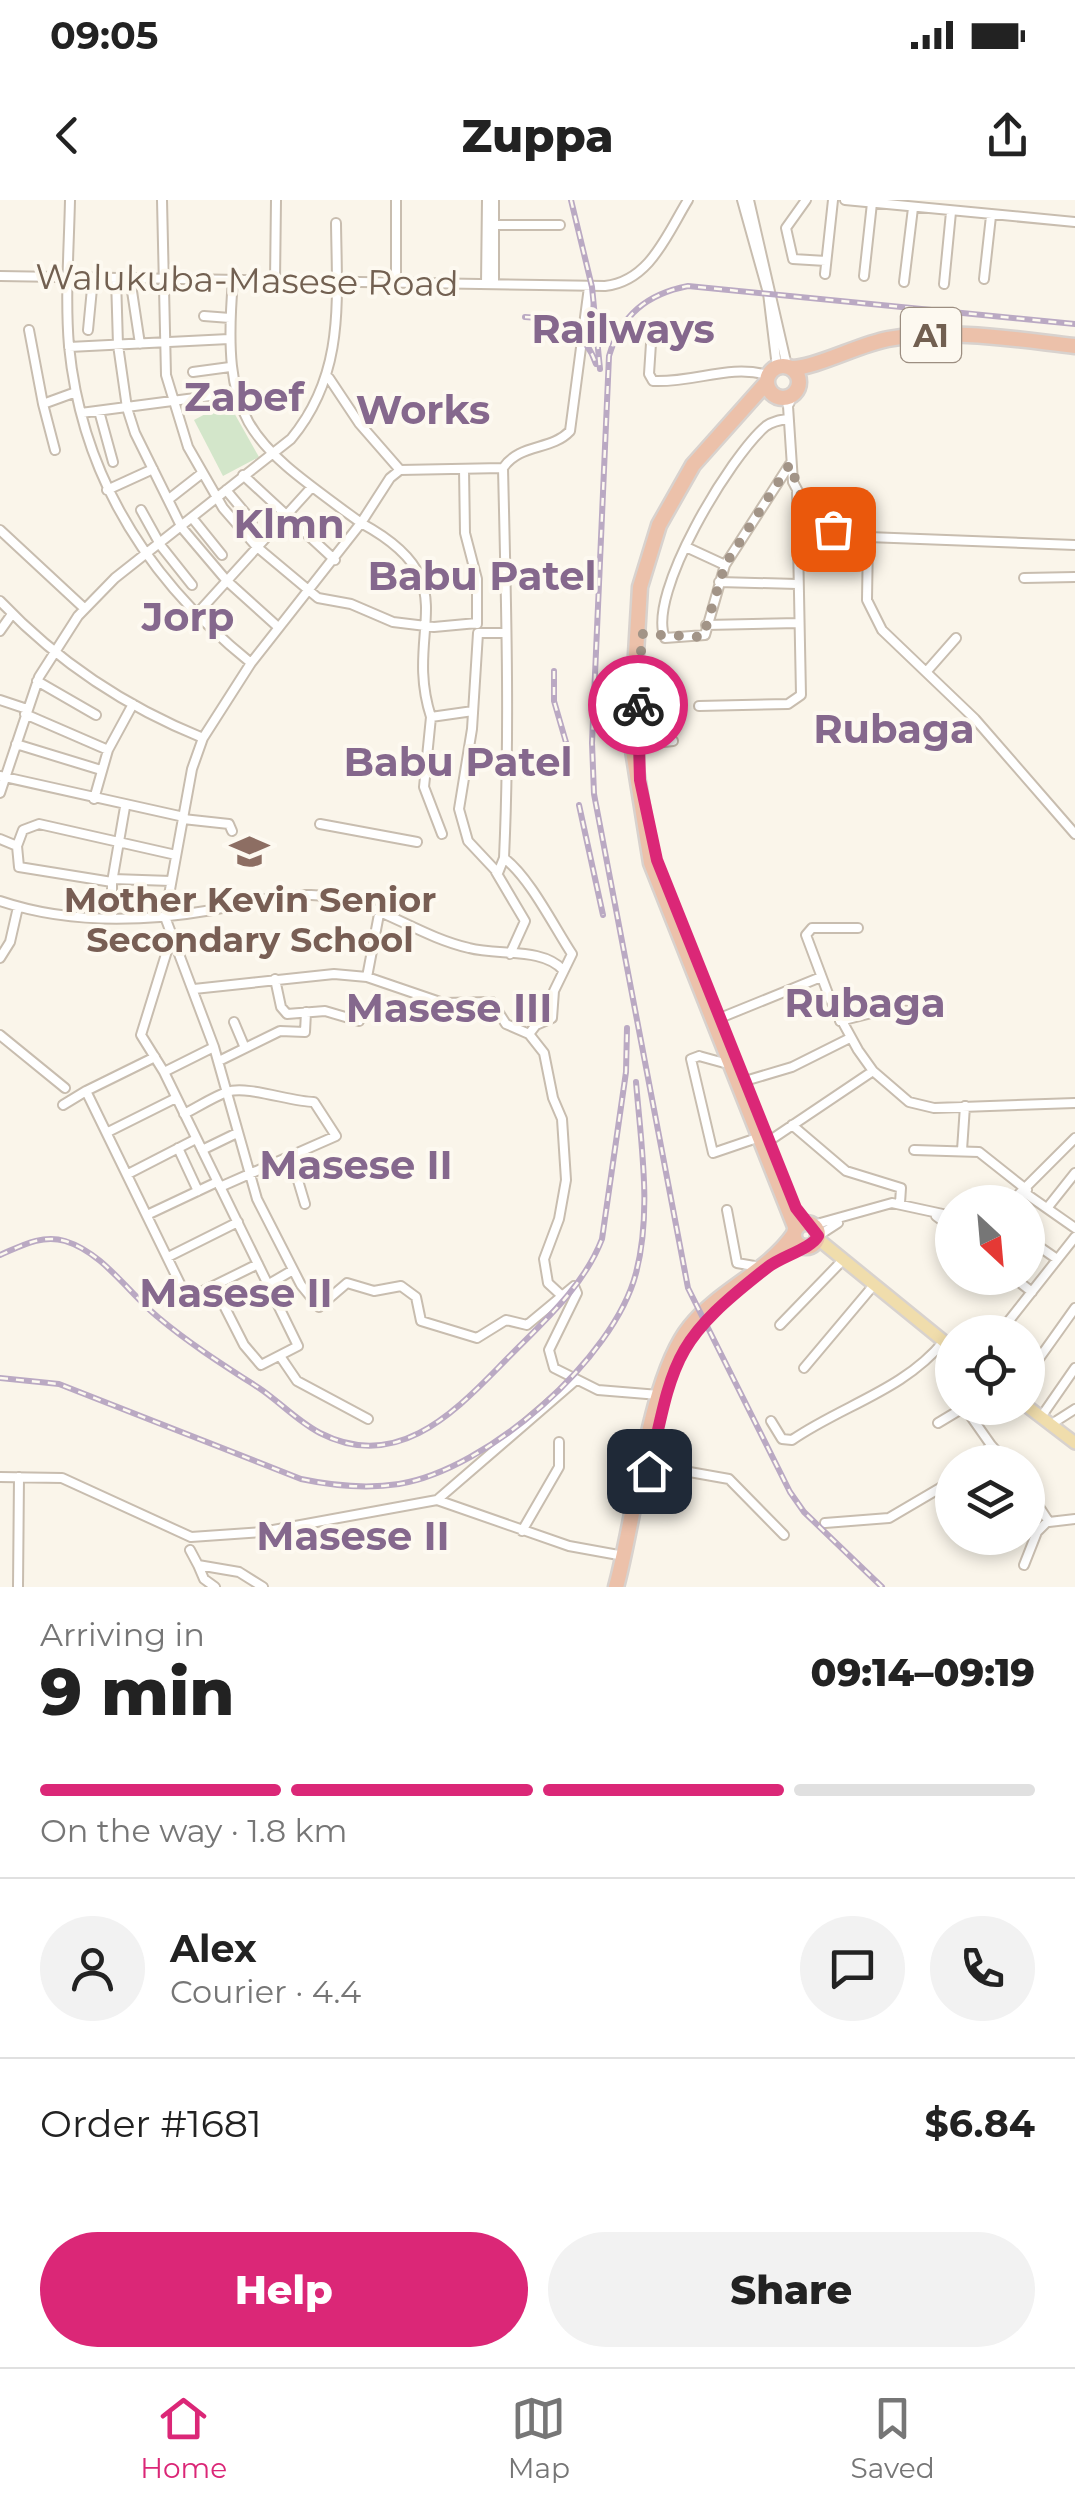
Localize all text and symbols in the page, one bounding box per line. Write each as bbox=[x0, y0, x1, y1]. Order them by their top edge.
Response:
text: 09:05 bbox=[50, 12, 158, 59]
icon: back bbox=[40, 108, 95, 163]
text: Zuppa bbox=[462, 108, 613, 163]
icon: share bbox=[980, 108, 1035, 163]
street label: Walukuba-Masese Road bbox=[35, 255, 459, 305]
district label: Railways bbox=[531, 304, 715, 353]
road number: A1 bbox=[901, 308, 961, 362]
district label: Zabef bbox=[184, 372, 305, 421]
district label: Works bbox=[356, 385, 490, 434]
pin bbox=[791, 487, 876, 572]
district label: Klmn bbox=[233, 499, 345, 548]
icon: bag bbox=[806, 502, 861, 557]
district label: Babu Patel bbox=[367, 551, 597, 600]
district label: Jorp bbox=[141, 592, 234, 641]
courier bbox=[588, 655, 688, 755]
icon: bike bbox=[611, 678, 666, 733]
district label: Rubaga bbox=[813, 704, 975, 753]
district label: Babu Patel bbox=[343, 737, 573, 786]
school or university icon: Mother Kevin Senior Secondary School bbox=[229, 831, 271, 873]
place label: Mother Kevin Senior Secondary School bbox=[64, 878, 436, 961]
district label: Rubaga bbox=[784, 978, 946, 1027]
district label: Masese III bbox=[346, 983, 552, 1032]
district label: Masese II bbox=[259, 1140, 453, 1189]
north arrow bbox=[935, 1185, 1045, 1295]
map controls bbox=[935, 1185, 1045, 1555]
district label: Masese II bbox=[139, 1268, 333, 1317]
button: locate bbox=[935, 1315, 1045, 1425]
pin bbox=[607, 1429, 692, 1514]
icon: home bbox=[622, 1444, 677, 1499]
button: layers bbox=[935, 1445, 1045, 1555]
district label: Masese II bbox=[256, 1511, 450, 1560]
text: Arriving in bbox=[40, 1615, 205, 1654]
text: 09:14–09:19 bbox=[811, 1649, 1035, 1696]
text: 9 min bbox=[40, 1652, 235, 1731]
text: On the way · 1.8 km bbox=[40, 1811, 347, 1850]
button: person bbox=[40, 1916, 145, 2021]
button: chat bbox=[800, 1916, 905, 2021]
button: phone bbox=[930, 1916, 1035, 2021]
text: Alex bbox=[170, 1925, 257, 1972]
text: Courier · 4.4 bbox=[170, 1972, 361, 2011]
text: Order #1681 bbox=[40, 2100, 262, 2147]
text: $6.84 bbox=[925, 2100, 1035, 2147]
button: Help bbox=[40, 2232, 528, 2347]
button: Share bbox=[548, 2232, 1035, 2347]
tab: Home bbox=[140, 2391, 227, 2485]
tab: Map bbox=[508, 2391, 570, 2485]
tab: Saved bbox=[851, 2391, 935, 2485]

